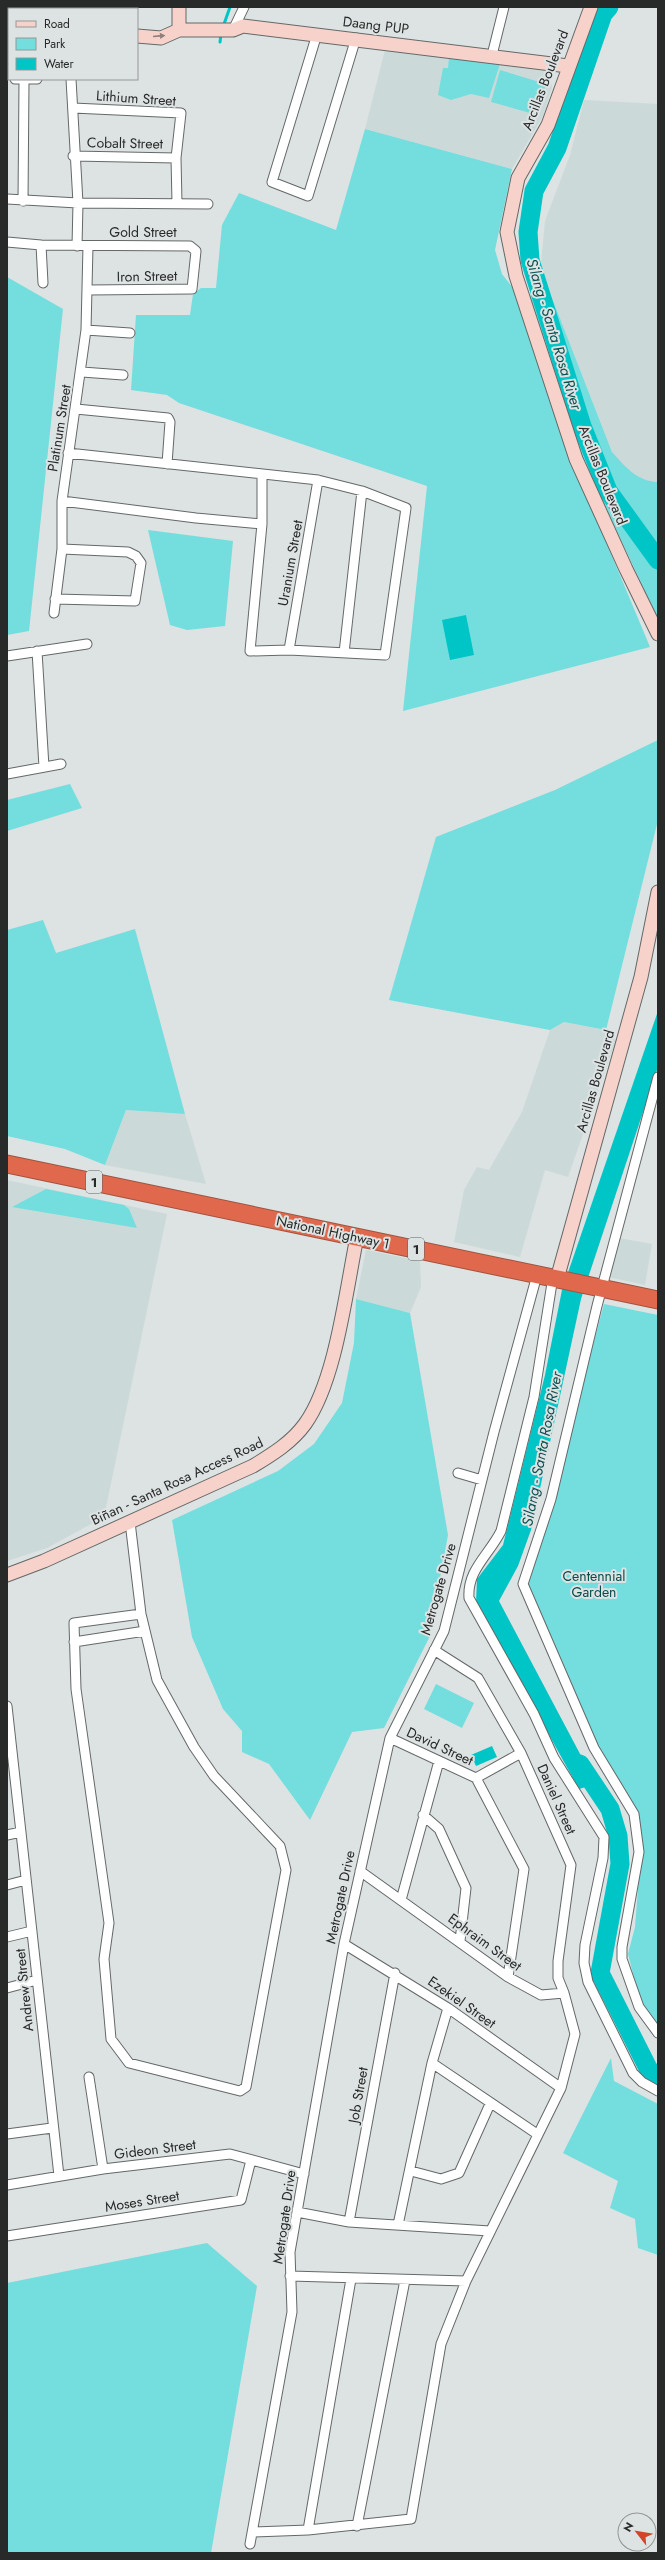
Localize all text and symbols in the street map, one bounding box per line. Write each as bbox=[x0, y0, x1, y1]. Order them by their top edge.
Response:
legend bbox=[8, 8, 138, 80]
street label: Daang PUP bbox=[342, 11, 411, 39]
text: Road bbox=[44, 15, 70, 33]
street label: Arcillas Boulevard bbox=[517, 27, 573, 133]
one-way arrow bbox=[153, 33, 165, 40]
text: Park bbox=[44, 35, 66, 53]
text: Water bbox=[44, 55, 75, 73]
street label: Lithium Street bbox=[95, 85, 177, 111]
street label: Cobalt Street bbox=[87, 132, 164, 154]
street label: Gold Street bbox=[109, 222, 177, 242]
water label: Silang - Santa Rosa River bbox=[521, 256, 588, 413]
street label: Iron Street bbox=[117, 265, 178, 287]
street label: Platinum Street bbox=[42, 382, 76, 473]
street label: Arcillas Boulevard bbox=[574, 422, 632, 528]
street label: Uranium Street bbox=[273, 518, 308, 608]
street label: Arcillas Boulevard bbox=[571, 1027, 619, 1135]
road number: 1 bbox=[86, 1171, 102, 1193]
street label: National Highway 1 bbox=[274, 1210, 392, 1254]
road number: 1 bbox=[408, 1238, 424, 1260]
water label: Silang - Santa Rosa River bbox=[516, 1369, 568, 1528]
street label: Biñan - Santa Rosa Access Road bbox=[88, 1432, 266, 1530]
street label: Metrogate Drive bbox=[415, 1541, 461, 1637]
park label: Centennial Garden bbox=[562, 1566, 626, 1602]
street label: David Street bbox=[403, 1722, 477, 1770]
street label: Daniel Street bbox=[533, 1761, 582, 1838]
street label: Metrogate Drive bbox=[320, 1849, 360, 1945]
street label: Ephraim Street bbox=[444, 1908, 526, 1976]
street label: Andrew Street bbox=[10, 1947, 38, 2032]
street label: Ezekiel Street bbox=[424, 1971, 501, 2033]
street label: Job Street bbox=[343, 2065, 373, 2127]
street label: Gideon Street bbox=[113, 2134, 198, 2164]
street label: Metrogate Drive bbox=[268, 2169, 300, 2265]
street label: Moses Street bbox=[103, 2185, 181, 2217]
north arrow bbox=[617, 2512, 657, 2552]
text: N bbox=[619, 2519, 638, 2535]

